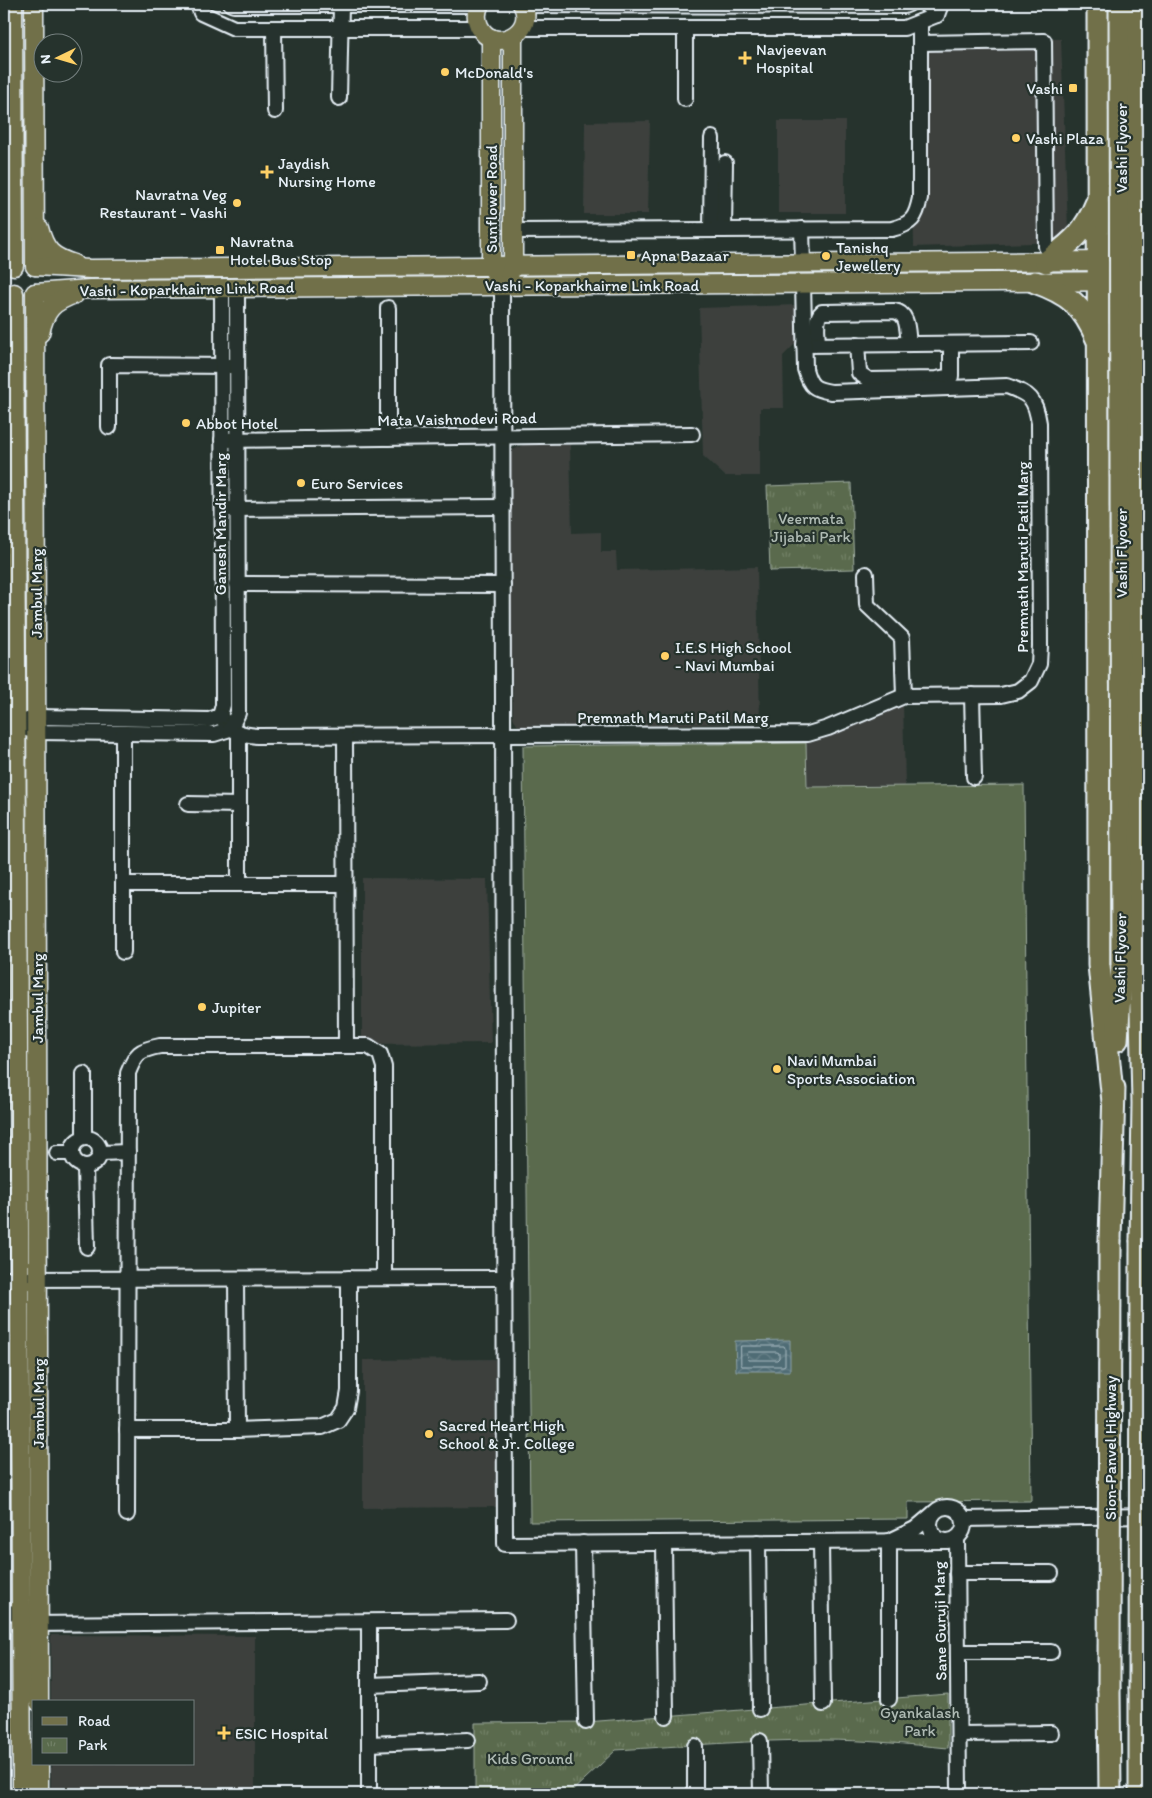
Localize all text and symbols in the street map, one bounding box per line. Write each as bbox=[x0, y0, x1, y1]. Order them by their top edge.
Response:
north arrow bbox=[32, 32, 82, 82]
place label: Navjeevan Hospital bbox=[756, 40, 827, 77]
marker: Navjeevan Hospital bbox=[738, 51, 752, 65]
text: N bbox=[37, 54, 54, 65]
place label: McDonald's bbox=[455, 63, 533, 82]
marker: McDonald's bbox=[439, 66, 451, 78]
place label: Vashi bbox=[1027, 79, 1063, 98]
marker: Vashi bbox=[1067, 82, 1079, 94]
street label: Vashi Flyover bbox=[1112, 102, 1131, 193]
place label: Vashi Plaza bbox=[1026, 129, 1104, 148]
marker: Vashi Plaza bbox=[1010, 132, 1022, 144]
street label: Sunflower Road bbox=[482, 145, 501, 253]
place label: Jaydish Nursing Home bbox=[278, 154, 376, 191]
marker: Jaydish Nursing Home bbox=[260, 165, 274, 179]
place label: Navratna Veg Restaurant - Vashi bbox=[100, 185, 228, 222]
marker: Navratna Veg Restaurant - Vashi bbox=[231, 197, 243, 209]
place label: Navratna Hotel Bus Stop bbox=[230, 232, 332, 269]
place label: Tanishq Jewellery bbox=[836, 238, 901, 275]
marker: Navratna Hotel Bus Stop bbox=[214, 244, 226, 256]
place label: Apna Bazaar bbox=[641, 246, 729, 265]
marker: Apna Bazaar bbox=[625, 249, 637, 261]
marker: Tanishq Jewellery bbox=[820, 250, 832, 262]
street label: Vashi - Koparkhairne Link Road bbox=[485, 276, 700, 295]
street label: Vashi - Koparkhairne Link Road bbox=[80, 278, 295, 300]
street label: Mata Vaishnodevi Road bbox=[377, 408, 537, 430]
place label: Abbot Hotel bbox=[196, 414, 279, 433]
marker: Abbot Hotel bbox=[180, 417, 192, 429]
street label: Ganesh Mandir Marg bbox=[211, 452, 230, 595]
street label: Premnath Maruti Patil Marg bbox=[1013, 460, 1032, 653]
place label: Euro Services bbox=[311, 474, 403, 493]
marker: Euro Services bbox=[295, 477, 307, 489]
street label: Vashi Flyover bbox=[1112, 507, 1131, 598]
park label: Veermata Jijabai Park bbox=[771, 509, 852, 546]
street label: Jambul Marg bbox=[27, 547, 46, 638]
place label: I.E.S High School - Navi Mumbai bbox=[675, 638, 792, 675]
marker: I.E.S High School - Navi Mumbai bbox=[659, 650, 671, 662]
street label: Premnath Maruti Patil Marg bbox=[577, 708, 770, 727]
street label: Vashi Flyover bbox=[1110, 912, 1130, 1003]
street label: Jambul Marg bbox=[28, 952, 47, 1043]
place label: Jupiter bbox=[212, 998, 262, 1017]
marker: Jupiter bbox=[196, 1001, 208, 1013]
place label: Navi Mumbai Sports Association bbox=[787, 1051, 915, 1088]
marker: Navi Mumbai Sports Association bbox=[771, 1063, 783, 1075]
street label: Jambul Marg bbox=[29, 1357, 48, 1448]
street label: Sion-Panvel Highway bbox=[1101, 1375, 1120, 1520]
place label: Sacred Heart High School & Jr. College bbox=[439, 1416, 575, 1453]
marker: Sacred Heart High School & Jr. College bbox=[423, 1428, 435, 1440]
street label: Sane Guruji Marg bbox=[929, 1560, 951, 1681]
legend bbox=[32, 1700, 195, 1766]
park label: Gyankalash Park bbox=[880, 1703, 960, 1740]
text: Road bbox=[78, 1712, 111, 1730]
place label: ESIC Hospital bbox=[235, 1724, 329, 1743]
marker: ESIC Hospital bbox=[217, 1726, 231, 1740]
text: Park bbox=[78, 1736, 108, 1754]
park label: Kids Ground bbox=[487, 1749, 573, 1768]

